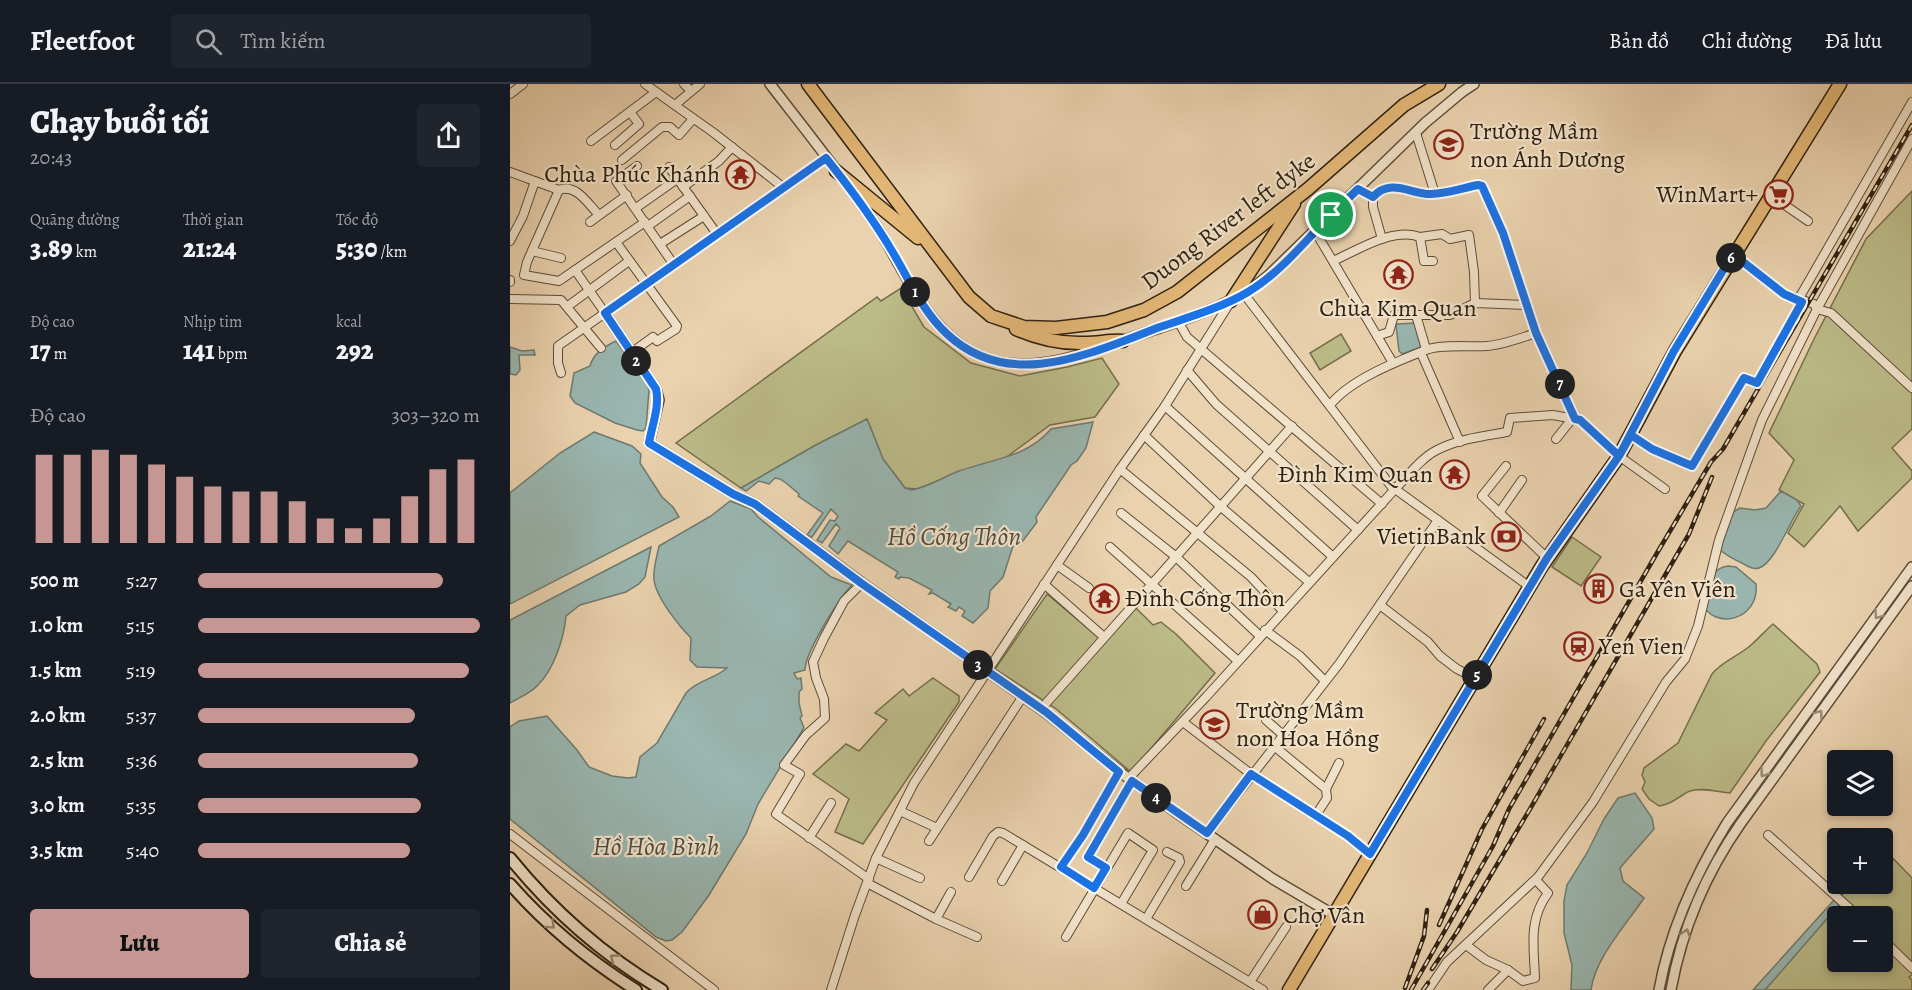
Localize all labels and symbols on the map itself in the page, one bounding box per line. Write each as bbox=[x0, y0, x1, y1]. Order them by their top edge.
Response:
place label: Trường Mầm non Ánh Dương bbox=[1470, 115, 1625, 175]
school or university icon: Trường Mầm non Ánh Dương bbox=[1433, 129, 1465, 161]
street label: Duong River left dyke bbox=[1134, 145, 1322, 297]
place label: Chùa Phúc Khánh bbox=[544, 158, 720, 190]
temple icon: Chùa Phúc Khánh bbox=[725, 158, 757, 190]
place label: WinMart+ bbox=[1655, 178, 1758, 210]
supermarket icon: WinMart+ bbox=[1763, 178, 1795, 210]
pin bbox=[1305, 189, 1356, 240]
pin: 6 bbox=[1716, 243, 1746, 273]
temple icon: Chùa Kim Quan bbox=[1382, 259, 1414, 291]
pin: 1 bbox=[900, 277, 930, 307]
place label: Chùa Kim Quan bbox=[1319, 292, 1477, 324]
pin: 2 bbox=[621, 346, 651, 376]
pin: 7 bbox=[1545, 369, 1575, 399]
place label: Đình Kim Quan bbox=[1278, 458, 1433, 490]
temple icon: Đình Kim Quan bbox=[1438, 458, 1470, 490]
water label: Hồ Cống Thôn bbox=[887, 519, 1021, 554]
place label: VietinBank bbox=[1376, 520, 1486, 552]
bank icon: VietinBank bbox=[1491, 520, 1523, 552]
building icon: Ga Yên Viên bbox=[1582, 573, 1614, 605]
place label: Ga Yên Viên bbox=[1619, 573, 1736, 605]
temple icon: Đình Cống Thôn bbox=[1088, 582, 1120, 614]
place label: Đình Cống Thôn bbox=[1125, 582, 1285, 614]
one-way arrow bbox=[1874, 608, 1885, 619]
station icon: Yen Vien bbox=[1562, 630, 1594, 662]
place label: Yen Vien bbox=[1598, 630, 1684, 662]
pin: 3 bbox=[963, 650, 993, 680]
pin: 5 bbox=[1462, 660, 1492, 690]
place label: Trường Mầm non Hoa Hồng bbox=[1236, 694, 1379, 754]
school or university icon: Trường Mầm non Hoa Hồng bbox=[1199, 708, 1231, 740]
one-way arrow bbox=[1812, 710, 1823, 721]
one-way arrow bbox=[1760, 767, 1771, 778]
pin: 4 bbox=[1141, 783, 1171, 813]
water label: Hồ Hòa Bình bbox=[592, 829, 720, 864]
shop icon: Chợ Vân bbox=[1246, 899, 1278, 931]
place label: Chợ Vân bbox=[1283, 899, 1365, 931]
one-way arrow bbox=[544, 918, 555, 929]
one-way arrow bbox=[1678, 928, 1691, 939]
one-way arrow bbox=[609, 954, 620, 965]

